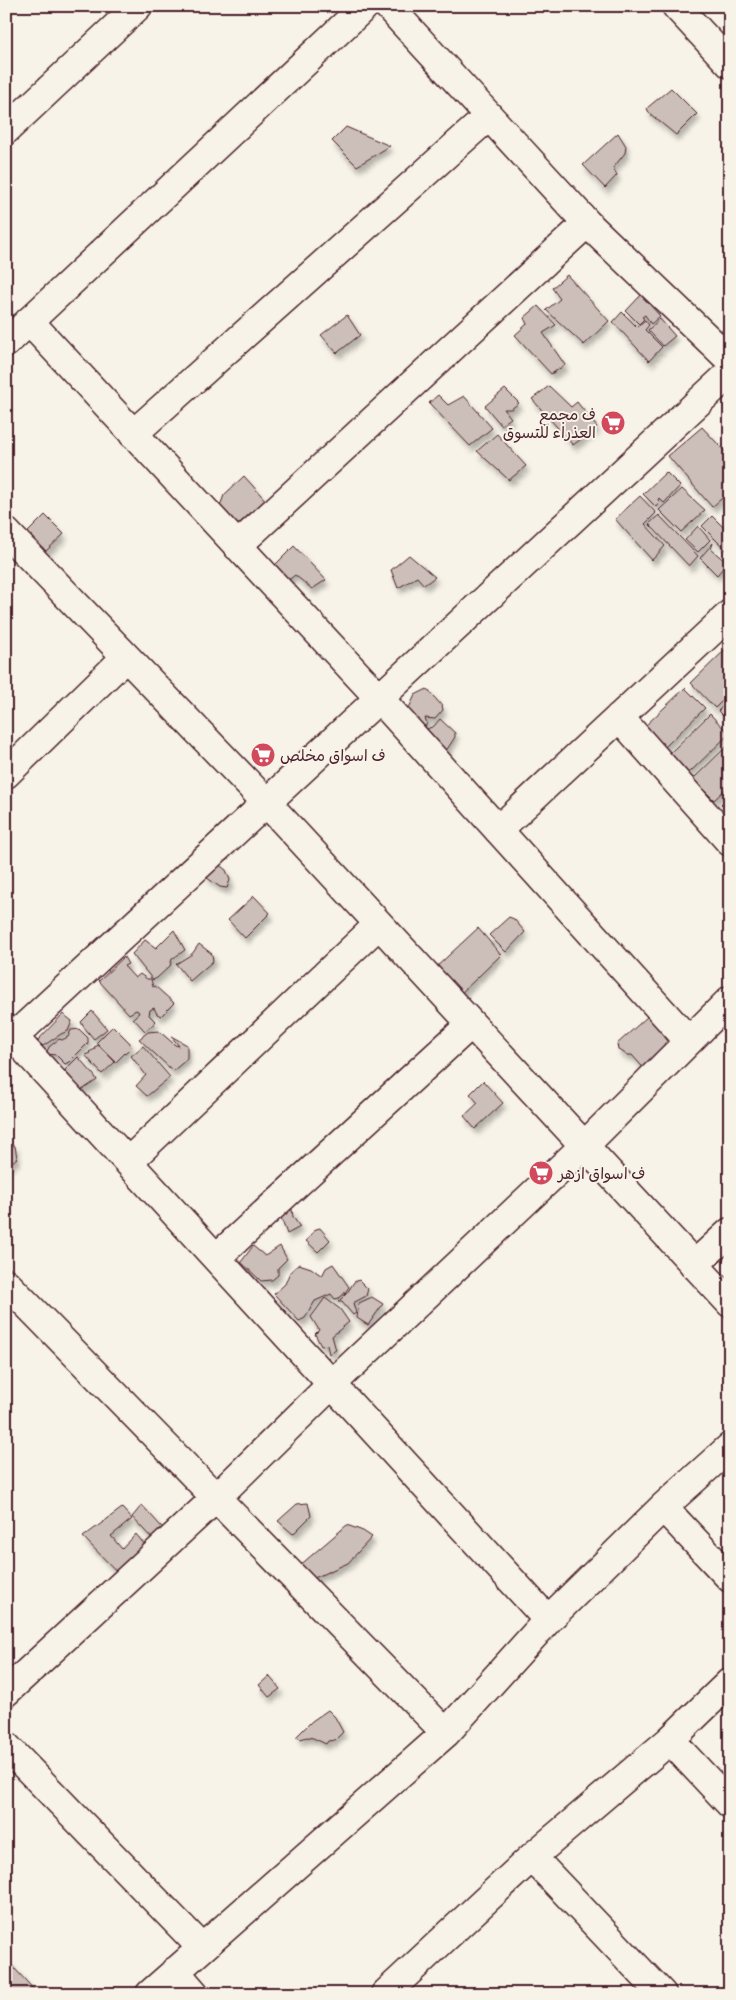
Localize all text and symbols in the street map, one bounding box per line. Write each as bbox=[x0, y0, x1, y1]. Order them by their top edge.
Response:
place label: ف مجمع العذراء للتسوق bbox=[503, 405, 596, 443]
supermarket icon: ف مجمع العذراء للتسوق bbox=[600, 410, 626, 436]
supermarket icon: ف اسواق مخلص bbox=[250, 742, 276, 768]
place label: ف اسواق مخلص bbox=[280, 746, 386, 766]
supermarket icon: ف اسواق ازهر bbox=[528, 1160, 554, 1186]
place label: ف اسواق ازهر bbox=[556, 1164, 645, 1184]

